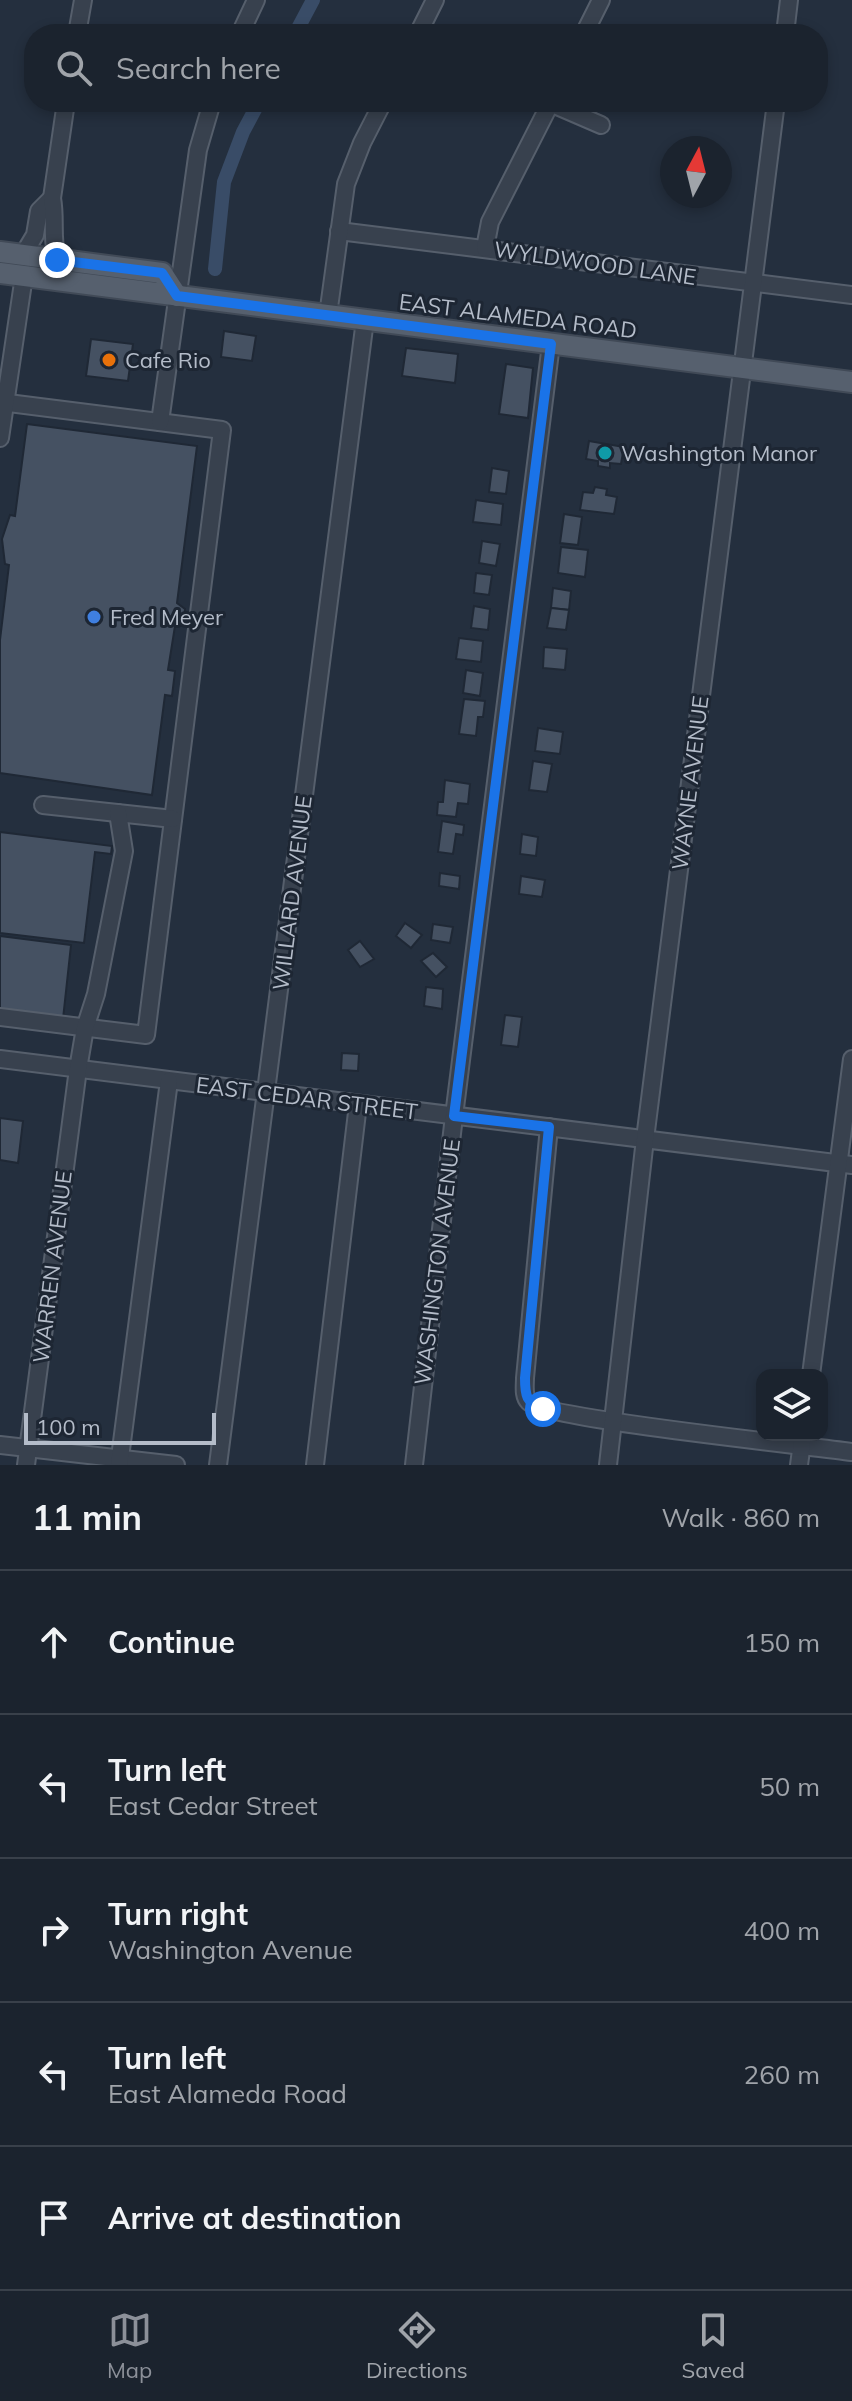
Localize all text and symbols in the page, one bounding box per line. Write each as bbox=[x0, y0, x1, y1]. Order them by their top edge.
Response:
search box bbox=[24, 24, 828, 112]
icon: search bbox=[52, 46, 96, 90]
text: Search here bbox=[116, 49, 281, 87]
north arrow bbox=[660, 136, 732, 208]
street label: WYLDWOOD LANE bbox=[492, 235, 698, 291]
route end bbox=[39, 242, 75, 278]
street label: EAST ALAMEDA ROAD bbox=[398, 288, 638, 344]
place label: Cafe Rio bbox=[125, 346, 211, 374]
marker: Cafe Rio bbox=[100, 351, 118, 369]
place label: Washington Manor bbox=[621, 439, 817, 467]
marker: Washington Manor bbox=[596, 444, 614, 462]
place label: Fred Meyer bbox=[110, 603, 223, 631]
marker: Fred Meyer bbox=[85, 608, 103, 626]
street label: WAYNE AVENUE bbox=[665, 694, 715, 872]
street label: WILLARD AVENUE bbox=[266, 794, 318, 992]
street label: EAST CEDAR STREET bbox=[195, 1071, 419, 1125]
street label: WASHINGTON AVENUE bbox=[408, 1137, 466, 1387]
street label: WARREN AVENUE bbox=[26, 1169, 78, 1365]
map controls bbox=[756, 1369, 828, 1441]
button: layers bbox=[756, 1369, 828, 1441]
route start bbox=[525, 1391, 561, 1427]
scale bar bbox=[24, 1409, 216, 1445]
text: 100 m bbox=[36, 1413, 101, 1441]
text: 11 min bbox=[32, 1496, 142, 1539]
text: Walk · 860 m bbox=[661, 1501, 820, 1534]
icon: ahead bbox=[32, 1620, 76, 1664]
text: Continue bbox=[108, 1623, 235, 1661]
text: 150 m bbox=[744, 1626, 820, 1659]
text: Turn left bbox=[108, 1751, 226, 1789]
icon: left bbox=[32, 1764, 76, 1808]
text: 50 m bbox=[759, 1770, 820, 1803]
text: East Cedar Street bbox=[108, 1789, 318, 1822]
text: Turn right bbox=[108, 1895, 248, 1933]
icon: right bbox=[32, 1908, 76, 1952]
text: 400 m bbox=[744, 1914, 820, 1947]
text: Washington Avenue bbox=[108, 1933, 353, 1966]
text: Turn left bbox=[108, 2039, 226, 2077]
icon: left bbox=[32, 2052, 76, 2096]
text: 260 m bbox=[744, 2058, 820, 2091]
text: East Alameda Road bbox=[108, 2077, 347, 2110]
icon: arrive bbox=[32, 2196, 76, 2240]
text: Arrive at destination bbox=[108, 2199, 402, 2237]
tab: Map bbox=[107, 2308, 152, 2384]
tab: Directions bbox=[366, 2308, 468, 2384]
tab: Saved bbox=[682, 2308, 745, 2384]

